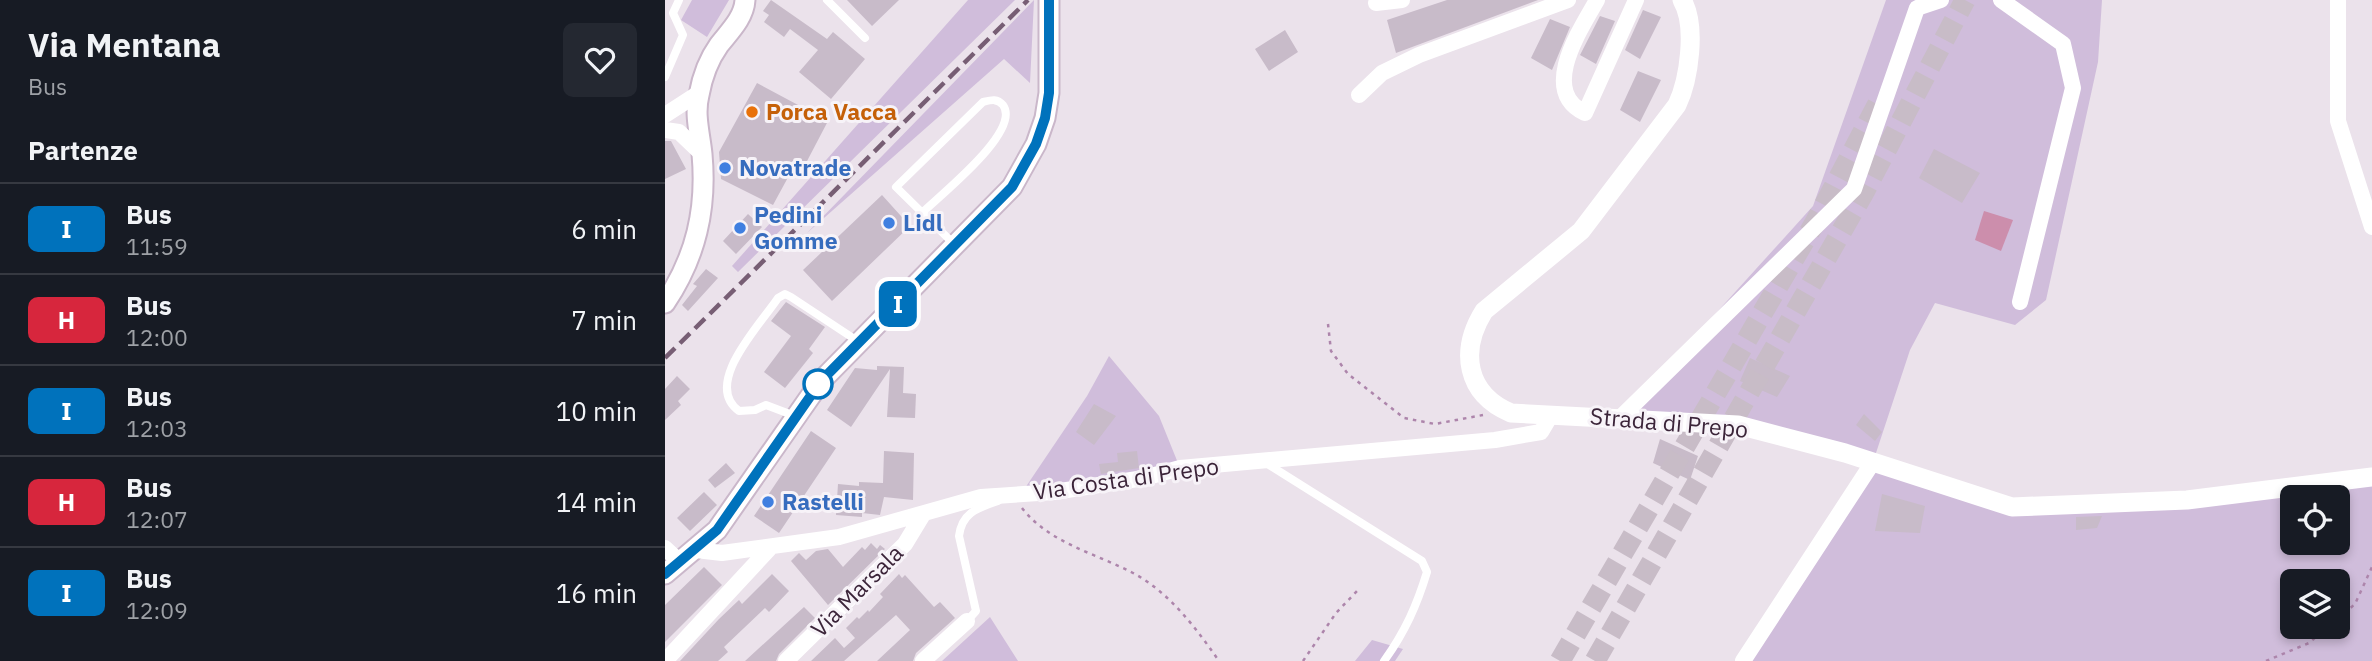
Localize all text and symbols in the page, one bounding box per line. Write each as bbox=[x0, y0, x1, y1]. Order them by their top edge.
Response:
text: Via Mentana bbox=[28, 23, 221, 66]
button: heart bbox=[563, 23, 637, 97]
text: Bus bbox=[28, 71, 67, 101]
place label: Porca Vacca bbox=[766, 96, 897, 126]
marker: Porca Vacca bbox=[744, 104, 760, 120]
text: Partenze bbox=[28, 133, 138, 167]
place label: Novatrade bbox=[739, 152, 851, 182]
marker: Novatrade bbox=[717, 160, 733, 176]
text: Bus bbox=[126, 197, 172, 231]
place label: Pedini Gomme bbox=[754, 199, 838, 255]
place label: Lidl bbox=[903, 207, 943, 237]
text: 6 min bbox=[571, 212, 637, 246]
text: I bbox=[61, 213, 72, 245]
marker: Lidl bbox=[881, 215, 897, 231]
marker: Pedini Gomme bbox=[732, 220, 748, 236]
text: 11:59 bbox=[126, 231, 188, 261]
line badge: I bbox=[875, 281, 921, 327]
text: Bus bbox=[126, 288, 172, 322]
text: I bbox=[893, 288, 903, 320]
text: 7 min bbox=[571, 303, 637, 337]
text: H bbox=[58, 304, 75, 336]
text: 12:00 bbox=[126, 322, 188, 352]
unlabelled marker bbox=[803, 369, 833, 399]
text: Bus bbox=[126, 379, 172, 413]
text: 10 min bbox=[556, 394, 637, 428]
text: I bbox=[61, 395, 72, 427]
street label: Strada di Prepo bbox=[1589, 400, 1749, 444]
text: 12:03 bbox=[126, 413, 188, 443]
street label: Via Costa di Prepo bbox=[1031, 450, 1220, 506]
text: Bus bbox=[126, 470, 172, 504]
text: 14 min bbox=[556, 485, 637, 519]
map controls bbox=[2280, 485, 2350, 639]
button: locate bbox=[2280, 485, 2350, 555]
text: H bbox=[58, 486, 75, 518]
place label: Rastelli bbox=[782, 486, 864, 516]
marker: Rastelli bbox=[760, 494, 776, 510]
text: 12:07 bbox=[126, 504, 188, 534]
street label: Via Marsala bbox=[804, 538, 909, 643]
text: Bus bbox=[126, 561, 172, 595]
button: layers bbox=[2280, 569, 2350, 639]
text: 16 min bbox=[556, 576, 637, 610]
text: I bbox=[61, 577, 72, 609]
text: 12:09 bbox=[126, 595, 188, 625]

